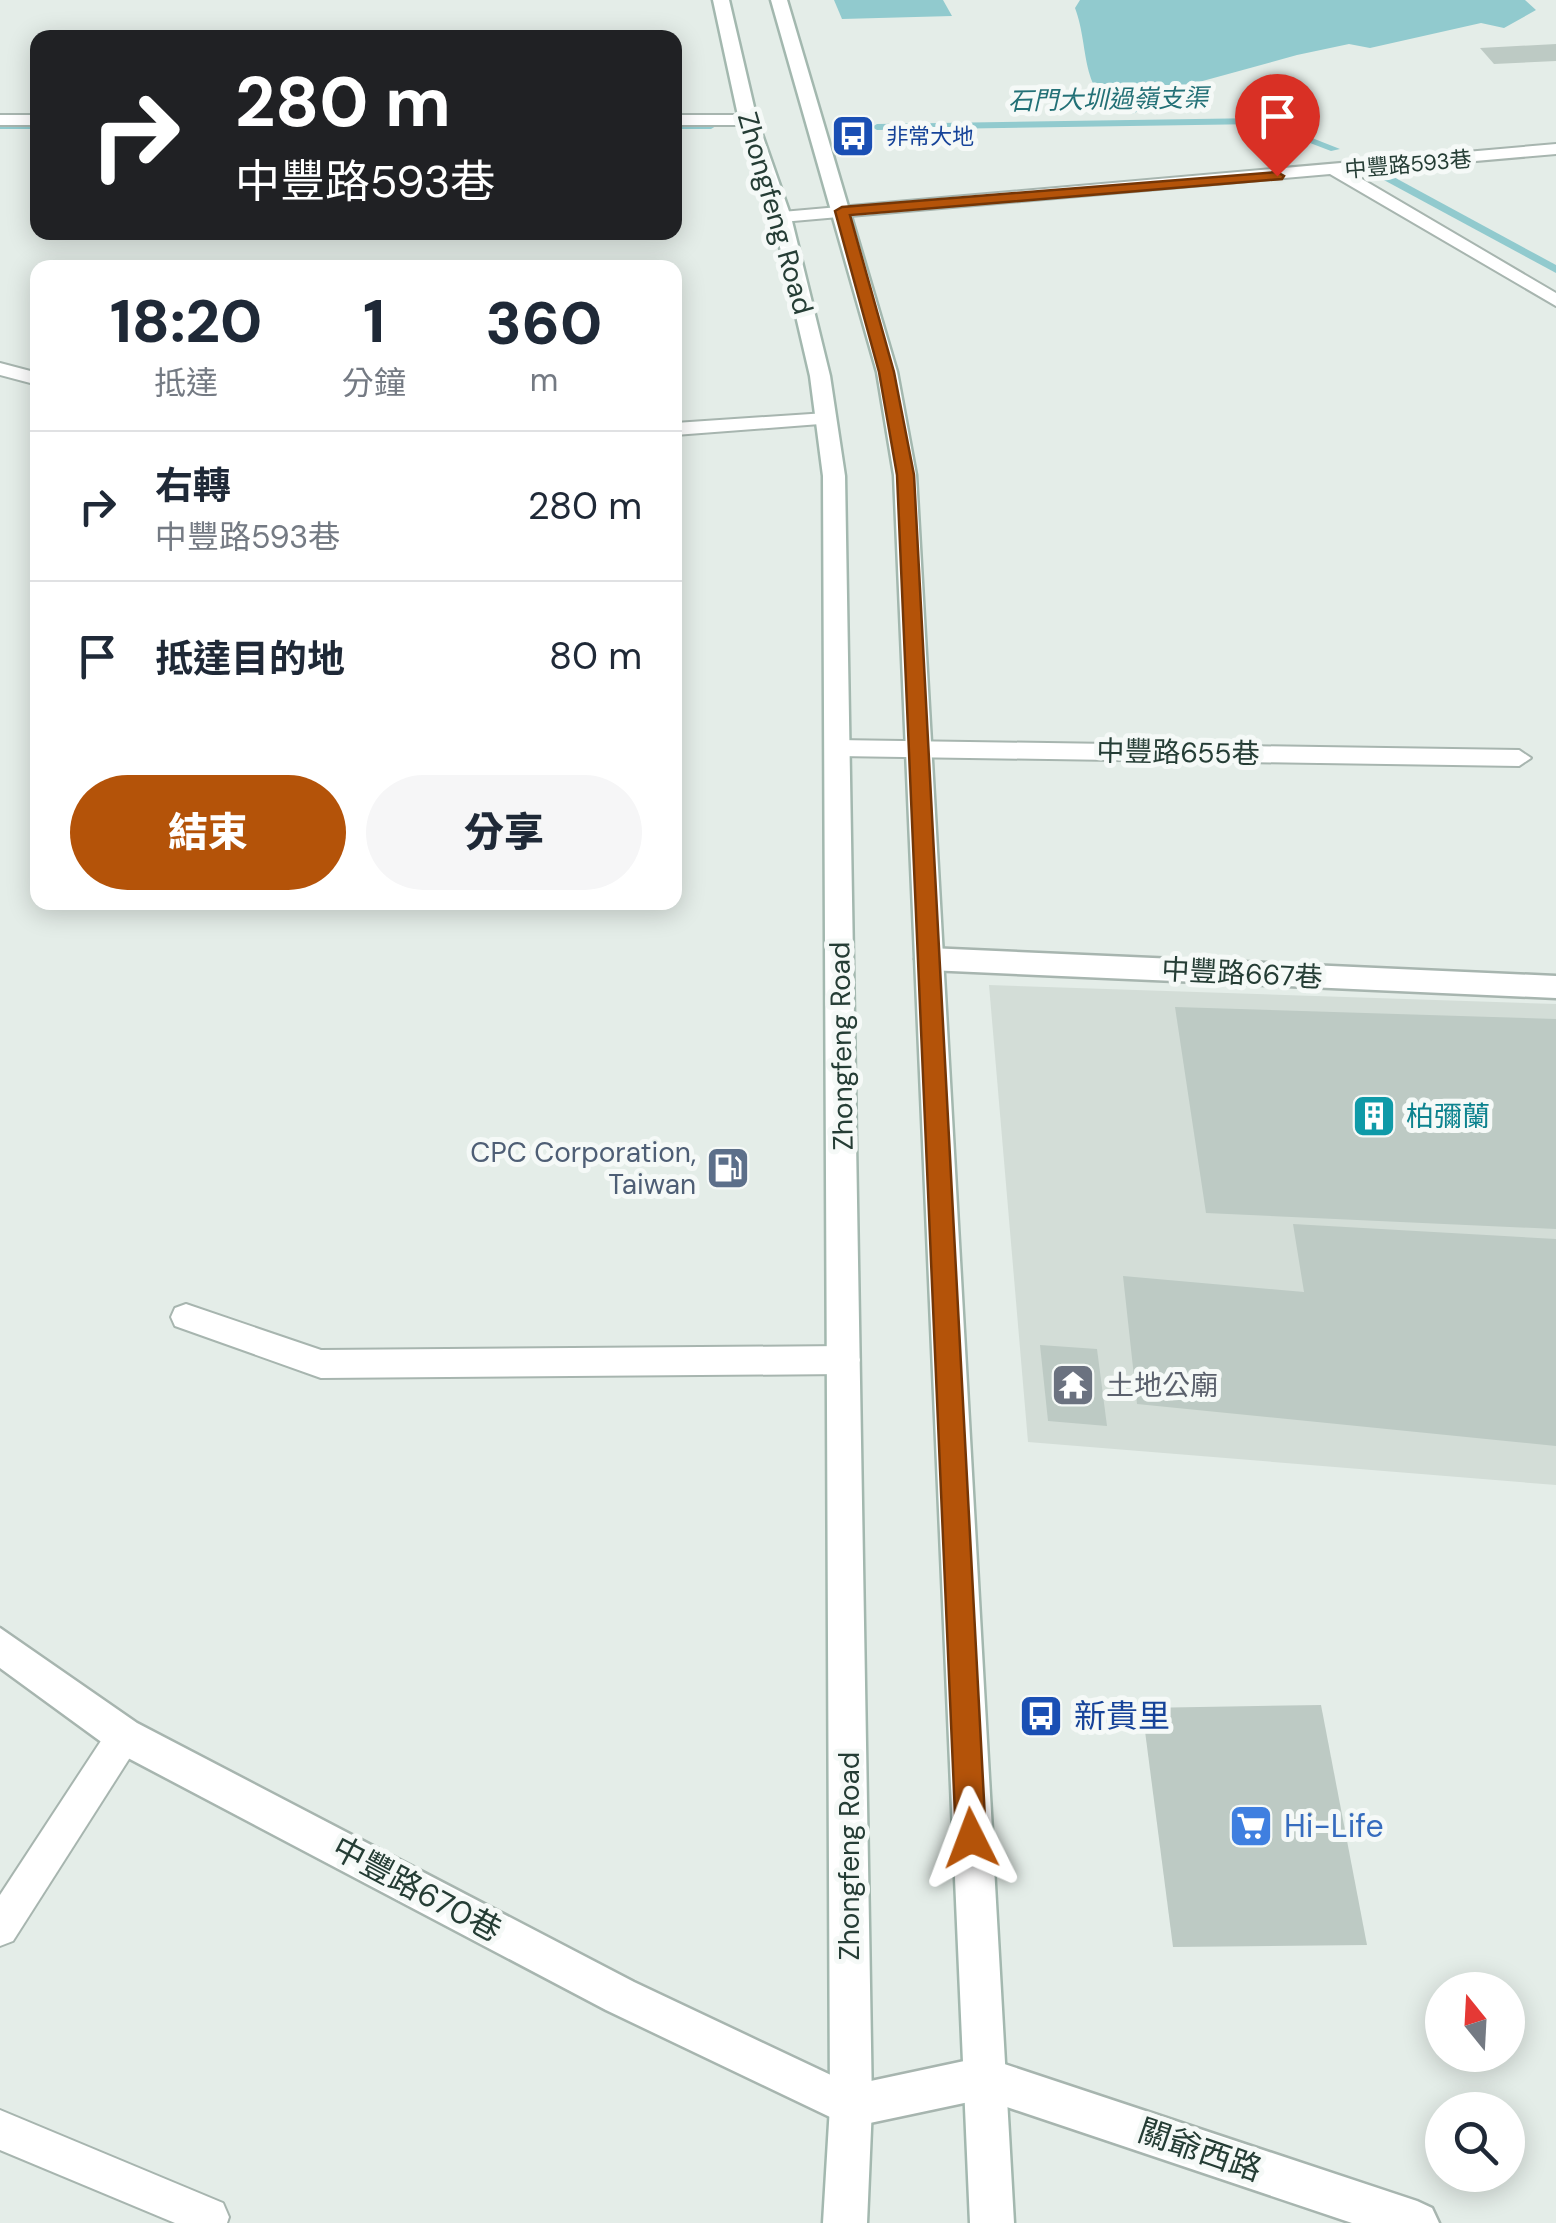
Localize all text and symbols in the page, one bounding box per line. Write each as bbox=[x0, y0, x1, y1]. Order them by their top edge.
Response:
text: 280 m bbox=[235, 57, 451, 148]
icon: right bbox=[70, 70, 200, 200]
pin bbox=[1235, 74, 1320, 177]
water label: 石門大圳過嶺支渠 bbox=[1008, 81, 1212, 118]
icon: arrive bbox=[1250, 89, 1305, 144]
street label: Zhongfeng Road bbox=[729, 108, 822, 319]
bus stop icon: 非常大地 bbox=[830, 113, 876, 159]
place label: 非常大地 bbox=[886, 122, 974, 151]
street label: 中豐路593巷 bbox=[1343, 145, 1473, 184]
text: 中豐路593巷 bbox=[235, 152, 495, 211]
text: 18:20 bbox=[110, 282, 262, 361]
text: 1 bbox=[363, 282, 385, 361]
text: 360 bbox=[486, 284, 602, 363]
text: m bbox=[530, 359, 558, 401]
text: 抵達 bbox=[154, 362, 218, 404]
text: 分鐘 bbox=[342, 362, 406, 404]
text: 右轉 bbox=[155, 461, 231, 511]
icon: right bbox=[70, 479, 125, 534]
text: 280 m bbox=[528, 481, 642, 531]
text: 中豐路593巷 bbox=[155, 516, 340, 558]
icon: arrive bbox=[70, 629, 125, 684]
text: 80 m bbox=[549, 631, 642, 681]
text: 抵達目的地 bbox=[155, 634, 345, 684]
street label: 中豐路655巷 bbox=[1096, 733, 1260, 772]
button: 結束 bbox=[70, 775, 346, 890]
button: 分享 bbox=[366, 775, 642, 890]
street label: Zhongfeng Road bbox=[821, 941, 862, 1151]
street label: 中豐路667巷 bbox=[1160, 951, 1324, 996]
building icon: 柏彌蘭 bbox=[1351, 1093, 1397, 1139]
place label: 柏彌蘭 bbox=[1406, 1098, 1490, 1135]
place label: CPC Corporation, Taiwan bbox=[470, 1134, 696, 1203]
fuel station icon: CPC Corporation, Taiwan bbox=[705, 1145, 751, 1191]
temple icon: 土地公廟 bbox=[1050, 1362, 1096, 1408]
place label: 土地公廟 bbox=[1106, 1367, 1218, 1404]
bus stop icon: 新貴里 bbox=[1018, 1693, 1064, 1739]
place label: 新貴里 bbox=[1074, 1695, 1170, 1737]
street label: Zhongfeng Road bbox=[831, 1752, 868, 1960]
position arrow bbox=[919, 1786, 1023, 1890]
supermarket icon: Hi-Life bbox=[1228, 1803, 1274, 1849]
place label: Hi-Life bbox=[1284, 1805, 1384, 1847]
street label: 中豐路670巷 bbox=[325, 1827, 509, 1951]
north arrow bbox=[1425, 1972, 1525, 2072]
map controls bbox=[1425, 1972, 1525, 2192]
button: search bbox=[1425, 2092, 1525, 2192]
street label: 關爺西路 bbox=[1133, 2109, 1267, 2191]

